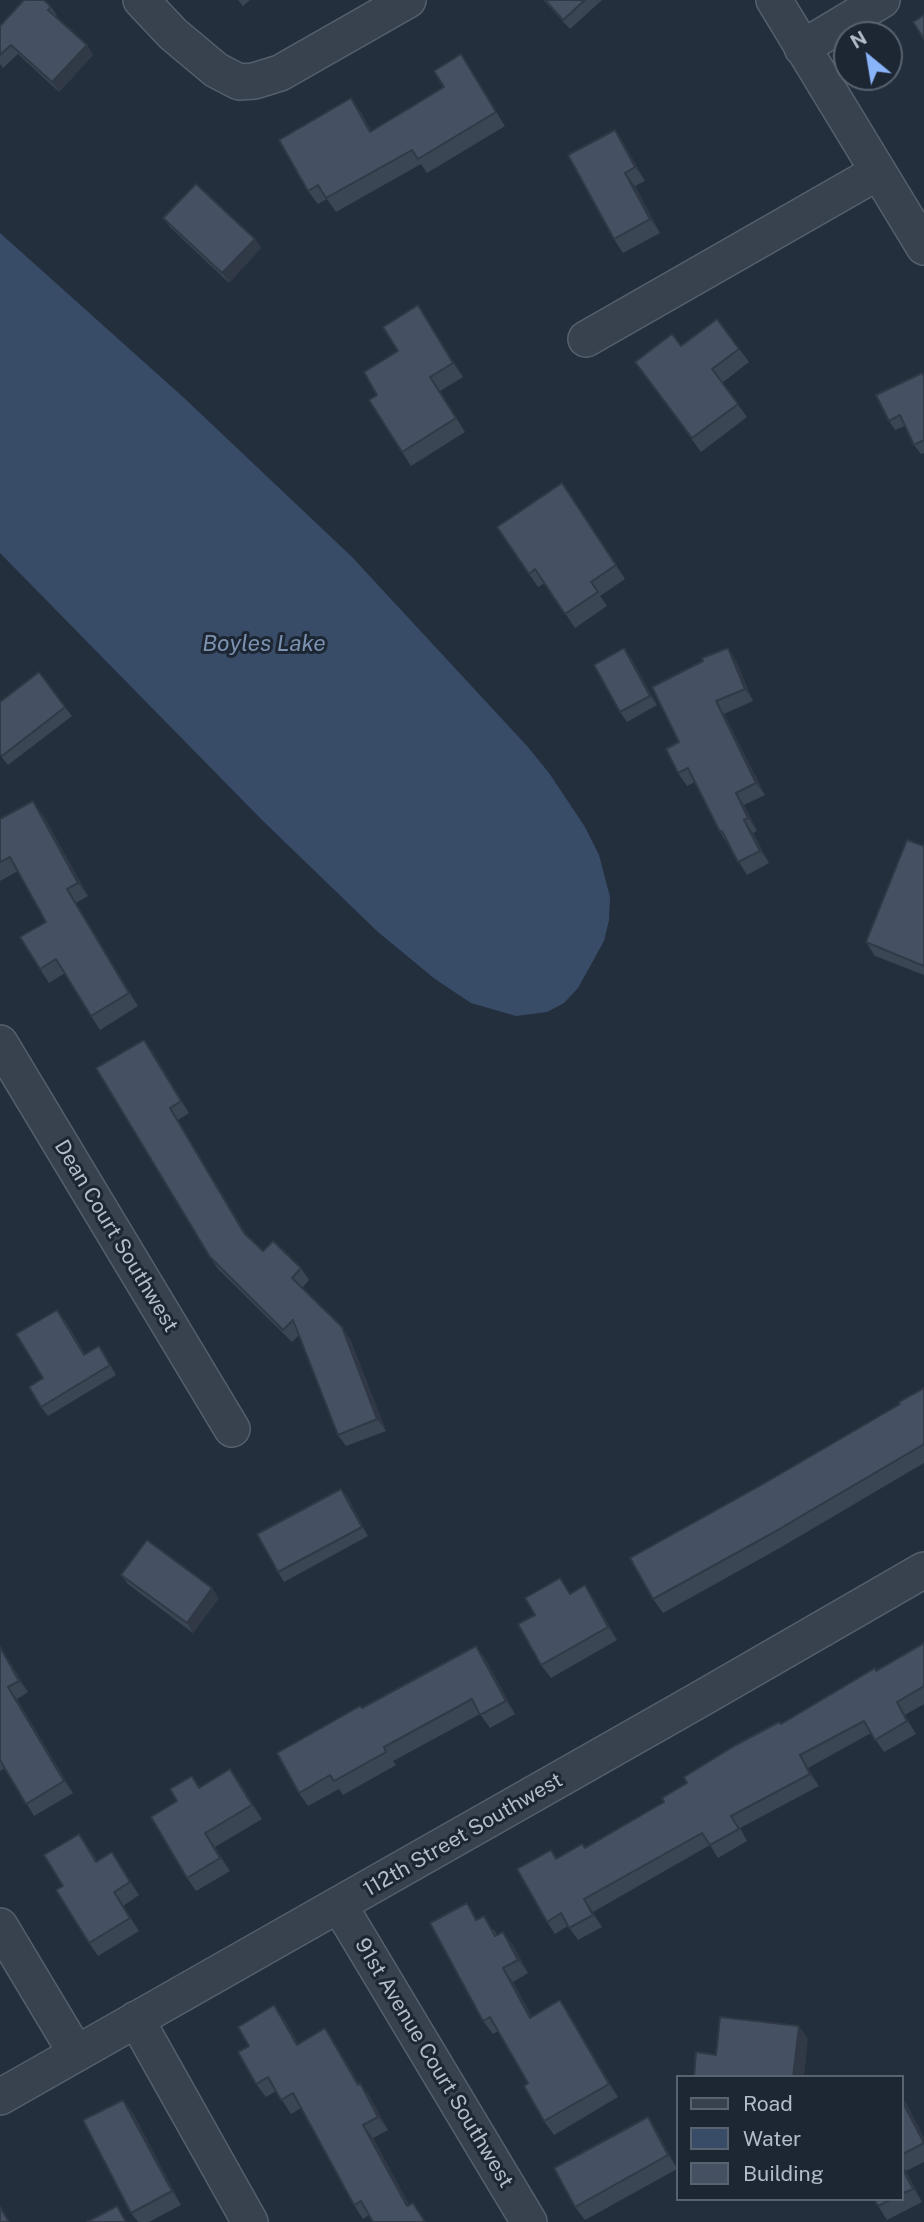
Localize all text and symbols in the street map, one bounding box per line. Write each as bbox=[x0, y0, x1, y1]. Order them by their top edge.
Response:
north arrow bbox=[833, 21, 903, 91]
text: N bbox=[847, 26, 870, 53]
water label: Boyles Lake bbox=[202, 630, 326, 658]
street label: Dean Court Southwest bbox=[49, 1135, 183, 1337]
street label: 112th Street Southwest bbox=[359, 1768, 567, 1902]
street label: 91st Avenue Court Southwest bbox=[349, 1934, 519, 2192]
legend bbox=[676, 2075, 903, 2201]
text: Road bbox=[743, 2091, 793, 2116]
text: Water bbox=[743, 2126, 801, 2151]
text: Building bbox=[743, 2161, 824, 2186]

